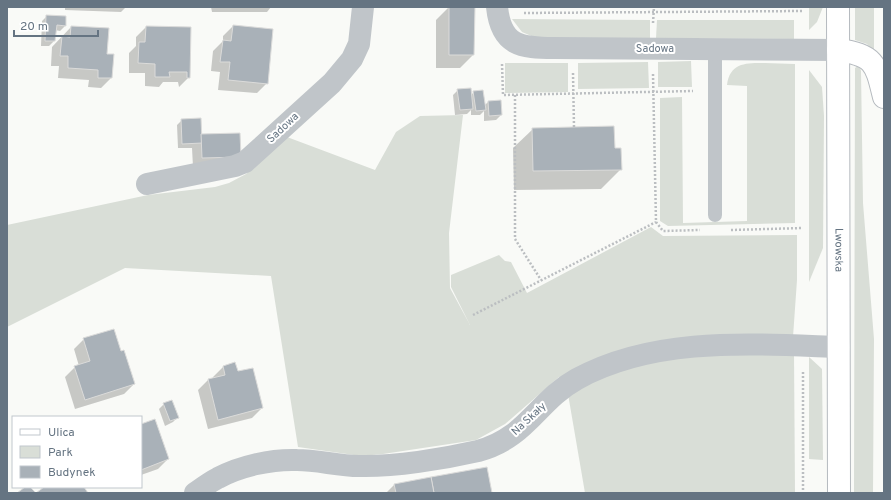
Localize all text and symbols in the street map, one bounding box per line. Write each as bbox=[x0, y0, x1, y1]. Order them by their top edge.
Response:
scale bar bbox=[14, 12, 98, 38]
text: 20 m bbox=[20, 19, 48, 35]
street label: Sadowa bbox=[636, 42, 674, 56]
street label: Sadowa bbox=[264, 110, 302, 146]
street label: Lwowska bbox=[831, 228, 846, 272]
street label: Na Skały bbox=[509, 399, 549, 439]
legend bbox=[12, 416, 142, 488]
text: Ulica bbox=[48, 425, 75, 441]
text: Park bbox=[48, 445, 73, 461]
text: Budynek bbox=[48, 465, 96, 481]

